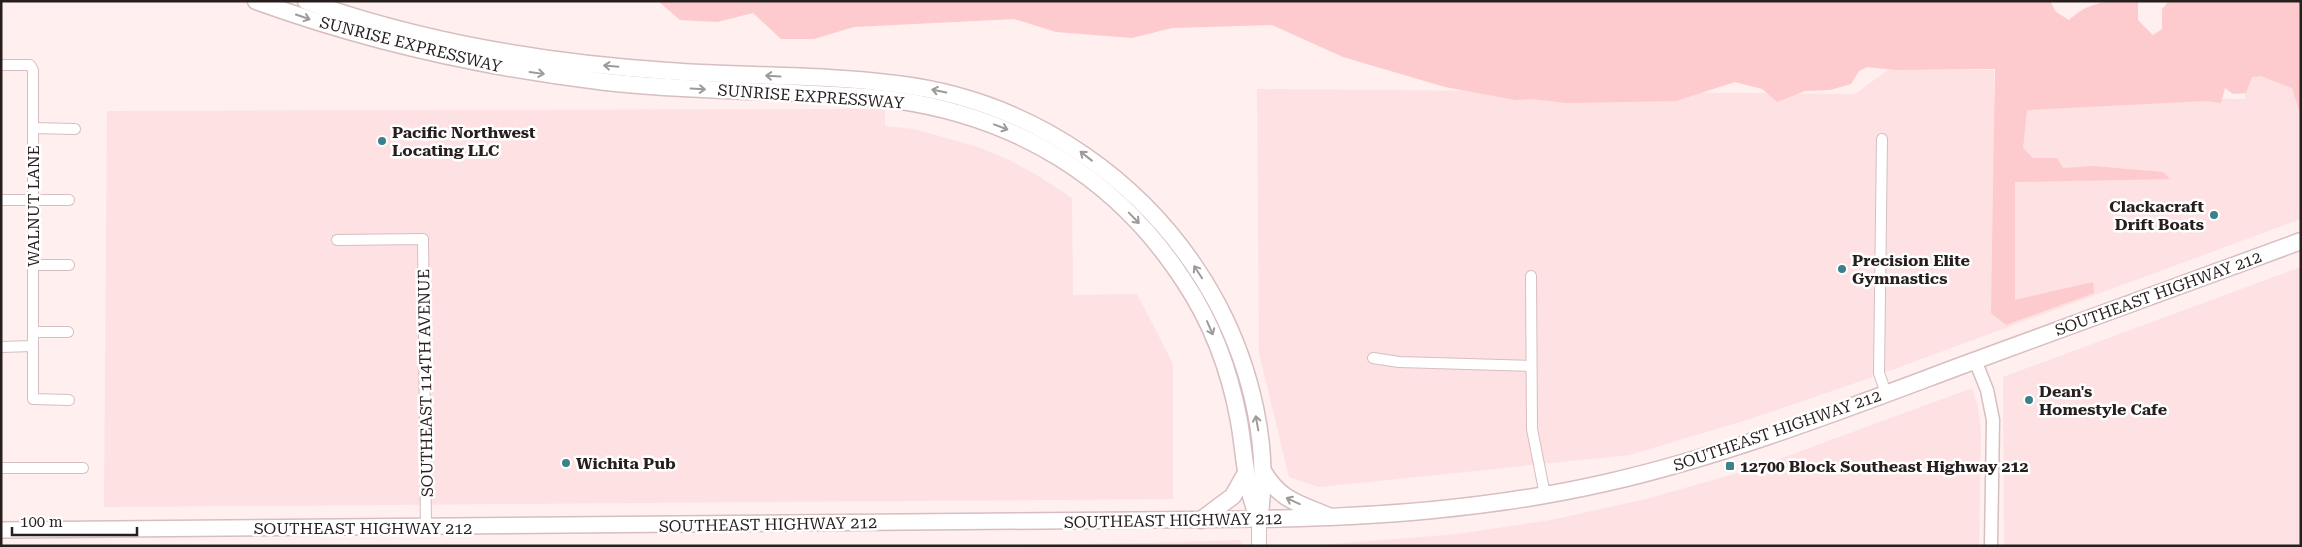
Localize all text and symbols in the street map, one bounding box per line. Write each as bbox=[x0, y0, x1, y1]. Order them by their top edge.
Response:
one-way arrow bbox=[294, 13, 310, 22]
street label: SUNRISE EXPRESSWAY bbox=[318, 13, 504, 76]
one-way arrow bbox=[603, 61, 619, 71]
one-way arrow bbox=[528, 68, 544, 78]
one-way arrow bbox=[765, 71, 782, 81]
street label: SUNRISE EXPRESSWAY bbox=[717, 81, 905, 112]
one-way arrow bbox=[690, 84, 706, 93]
one-way arrow bbox=[931, 86, 947, 96]
place label: Pacific Northwest Locating LLC bbox=[392, 123, 536, 160]
one-way arrow bbox=[993, 123, 1008, 132]
marker: Pacific Northwest Locating LLC bbox=[376, 135, 388, 147]
street label: WALNUT LANE bbox=[24, 145, 43, 267]
one-way arrow bbox=[1080, 151, 1093, 162]
place label: Clackacraft Drift Boats bbox=[2109, 197, 2205, 234]
marker: Clackacraft Drift Boats bbox=[2208, 209, 2220, 221]
one-way arrow bbox=[1128, 212, 1140, 224]
street label: SOUTHEAST HIGHWAY 212 bbox=[2052, 247, 2264, 340]
place label: Precision Elite Gymnastics bbox=[1852, 251, 1970, 288]
marker: Precision Elite Gymnastics bbox=[1836, 263, 1848, 275]
one-way arrow bbox=[1193, 266, 1203, 280]
street label: SOUTHEAST 114TH AVENUE bbox=[414, 269, 437, 497]
one-way arrow bbox=[1205, 320, 1215, 335]
place label: Dean's Homestyle Cafe bbox=[2039, 382, 2167, 419]
street label: SOUTHEAST HIGHWAY 212 bbox=[1671, 386, 1884, 475]
marker: Dean's Homestyle Cafe bbox=[2023, 394, 2035, 406]
one-way arrow bbox=[1251, 415, 1261, 431]
place label: Wichita Pub bbox=[576, 454, 676, 473]
marker: Wichita Pub bbox=[560, 457, 572, 469]
place label: 12700 Block Southeast Highway 212 bbox=[1740, 457, 2028, 476]
marker: 12700 Block Southeast Highway 212 bbox=[1724, 460, 1736, 472]
one-way arrow bbox=[1286, 495, 1301, 505]
scale bar bbox=[12, 504, 138, 536]
street label: SOUTHEAST HIGHWAY 212 bbox=[1064, 509, 1282, 532]
text: 100 m bbox=[20, 513, 63, 531]
street label: SOUTHEAST HIGHWAY 212 bbox=[659, 513, 877, 536]
street label: SOUTHEAST HIGHWAY 212 bbox=[254, 519, 472, 538]

